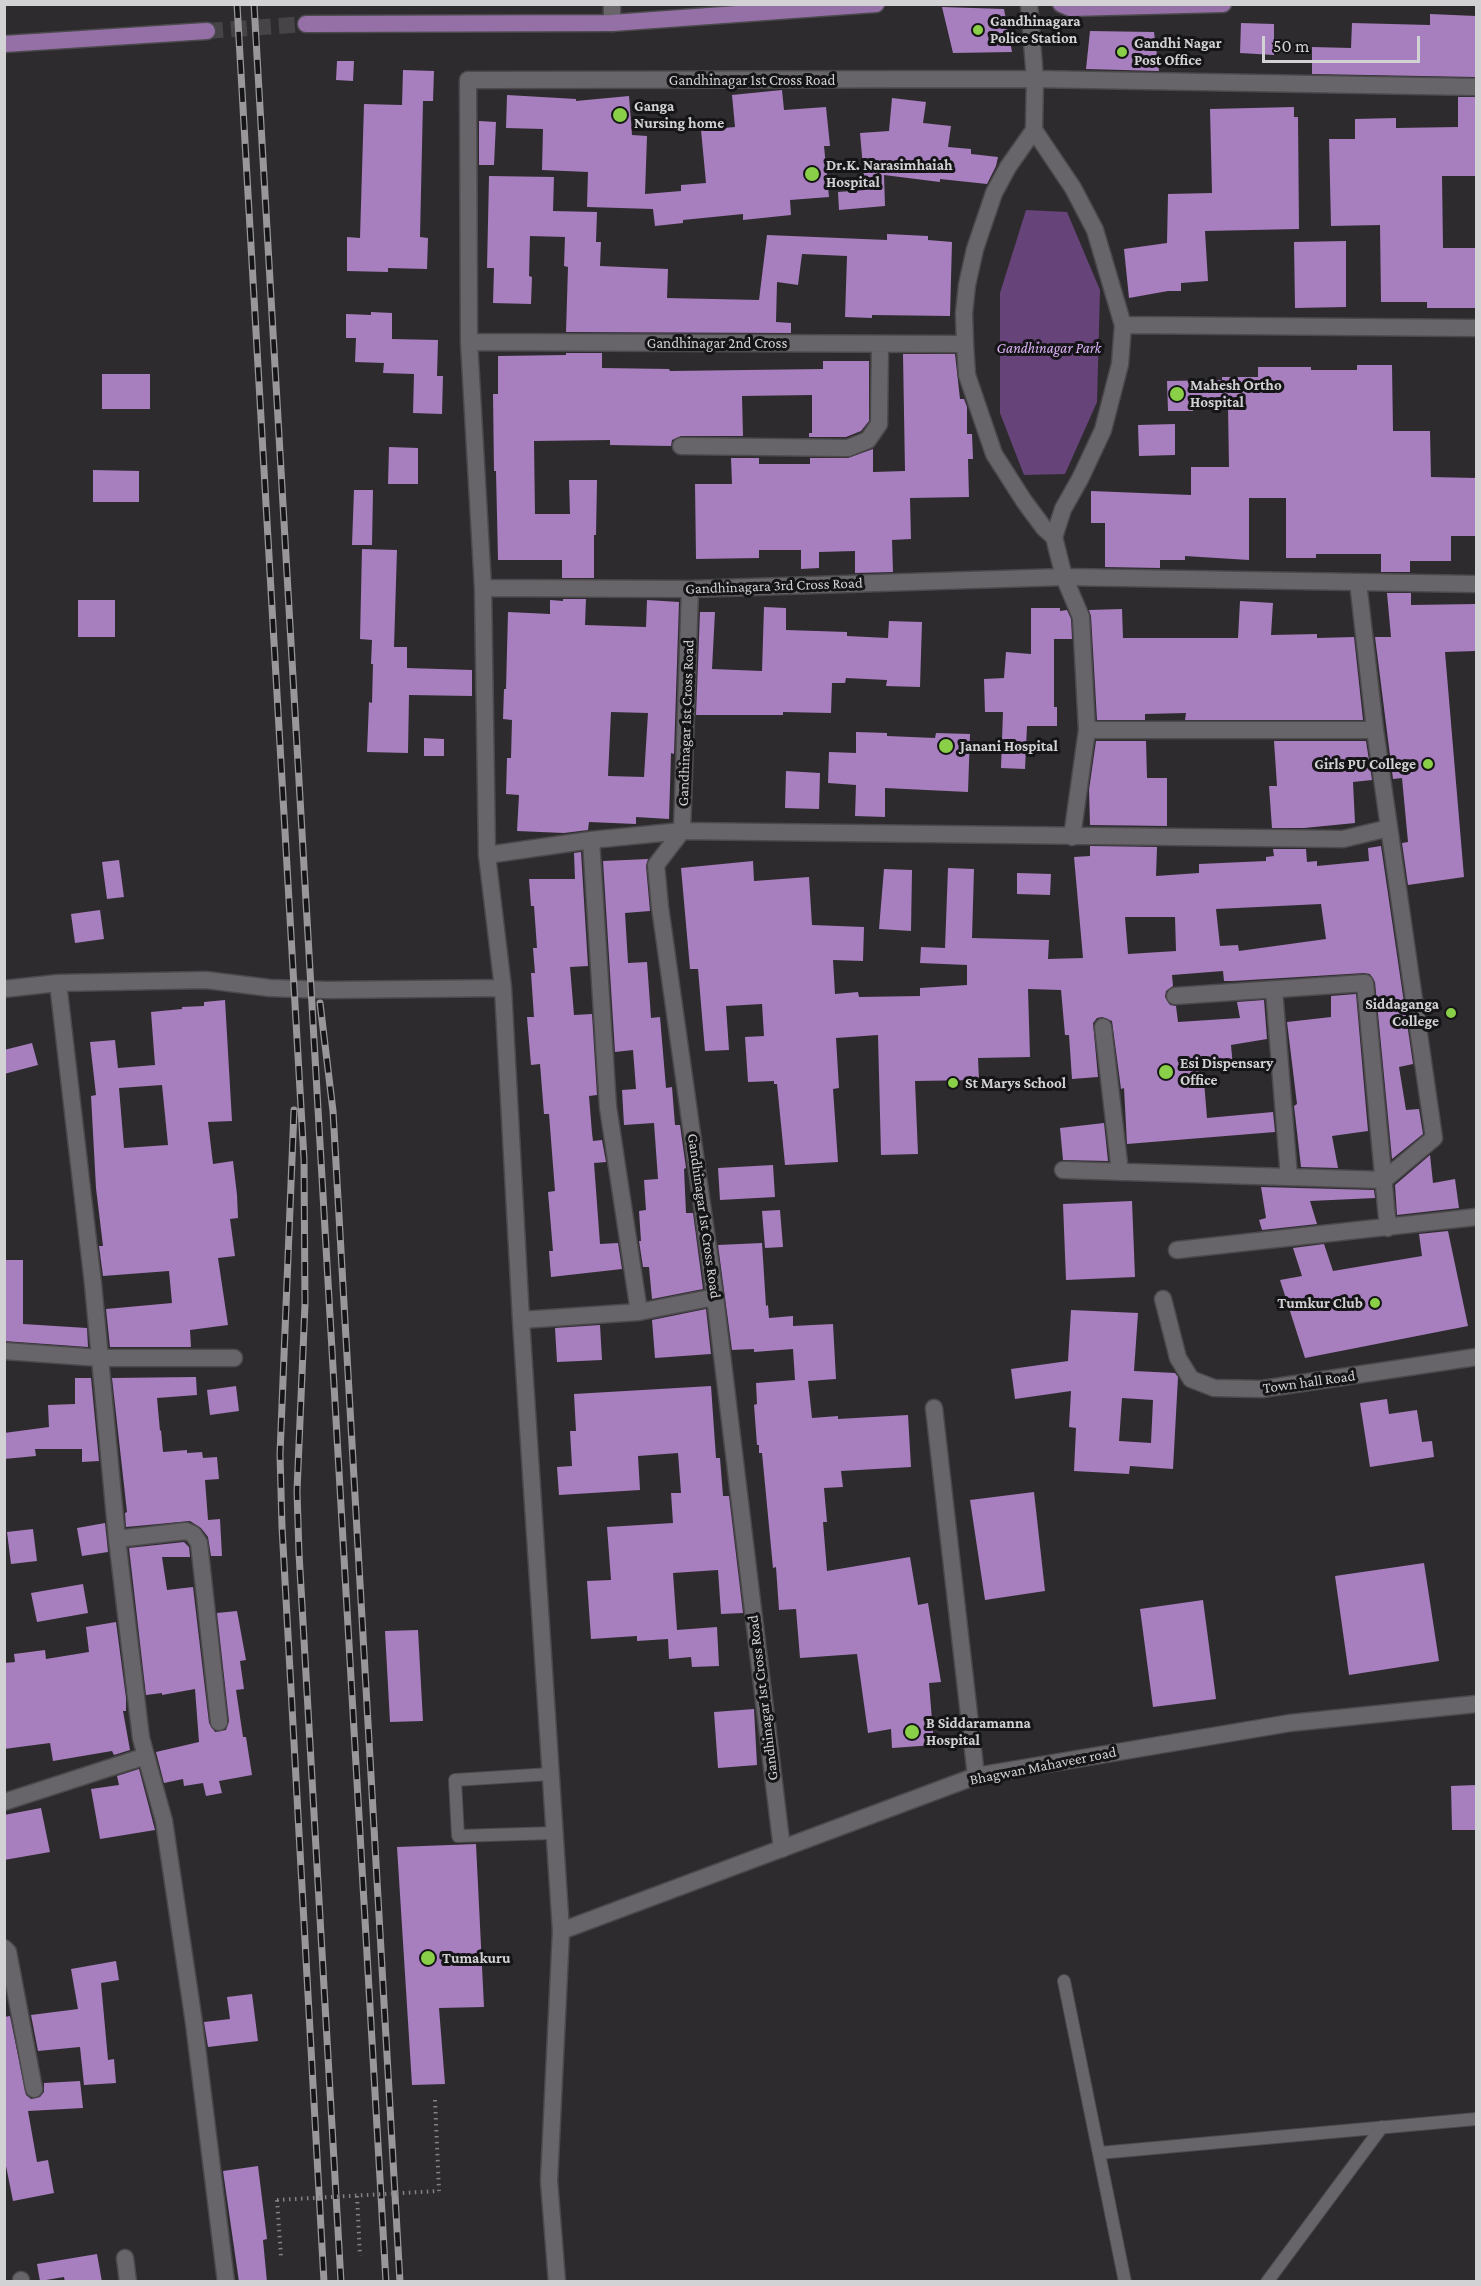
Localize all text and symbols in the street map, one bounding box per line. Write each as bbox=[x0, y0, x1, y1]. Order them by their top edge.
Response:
place label: Gandhinagara Police Station bbox=[990, 12, 1081, 47]
marker: Gandhinagara Police Station bbox=[971, 23, 985, 37]
scale bar bbox=[1265, 24, 1422, 62]
place label: Gandhi Nagar Post Office bbox=[1134, 34, 1222, 69]
text: 50 m bbox=[1273, 36, 1310, 56]
marker: Gandhi Nagar Post Office bbox=[1115, 45, 1129, 59]
street label: Gandhinagar 1st Cross Road bbox=[669, 71, 835, 89]
place label: Ganga Nursing home bbox=[634, 97, 724, 132]
marker: Ganga Nursing home bbox=[611, 106, 629, 124]
place label: Dr.K. Narasimhaiah Hospital bbox=[826, 156, 953, 191]
marker: Dr.K. Narasimhaiah Hospital bbox=[803, 165, 821, 183]
street label: Gandhinagar 2nd Cross bbox=[647, 334, 787, 352]
park label: Gandhinagar Park bbox=[997, 339, 1101, 357]
place label: Mahesh Ortho Hospital bbox=[1190, 376, 1282, 411]
marker: Mahesh Ortho Hospital bbox=[1168, 385, 1186, 403]
street label: Gandhinagara 3rd Cross Road bbox=[685, 574, 863, 598]
street label: Gandhinagar 1st Cross Road bbox=[674, 639, 698, 807]
marker: Janani Hospital bbox=[937, 737, 955, 755]
place label: Janani Hospital bbox=[960, 737, 1058, 755]
place label: Girls PU College bbox=[1314, 755, 1416, 773]
marker: Girls PU College bbox=[1421, 757, 1435, 771]
place label: Siddaganga College bbox=[1365, 995, 1439, 1030]
marker: Siddaganga College bbox=[1444, 1006, 1458, 1020]
place label: Esi Dispensary Office bbox=[1180, 1054, 1273, 1089]
marker: Esi Dispensary Office bbox=[1157, 1063, 1175, 1081]
place label: St Marys School bbox=[965, 1074, 1066, 1092]
marker: St Marys School bbox=[946, 1076, 960, 1090]
street label: Gandhinagar 1st Cross Road bbox=[683, 1132, 725, 1300]
place label: Tumkur Club bbox=[1277, 1294, 1363, 1312]
marker: Tumkur Club bbox=[1368, 1296, 1382, 1310]
street label: Town hall Road bbox=[1262, 1367, 1356, 1397]
street label: Gandhinagar 1st Cross Road bbox=[744, 1614, 782, 1782]
place label: B Siddaramanna Hospital bbox=[926, 1714, 1031, 1749]
marker: B Siddaramanna Hospital bbox=[903, 1723, 921, 1741]
street label: Bhagwan Mahaveer road bbox=[968, 1743, 1118, 1789]
marker: Tumakuru bbox=[419, 1949, 437, 1967]
place label: Tumakuru bbox=[442, 1949, 511, 1967]

